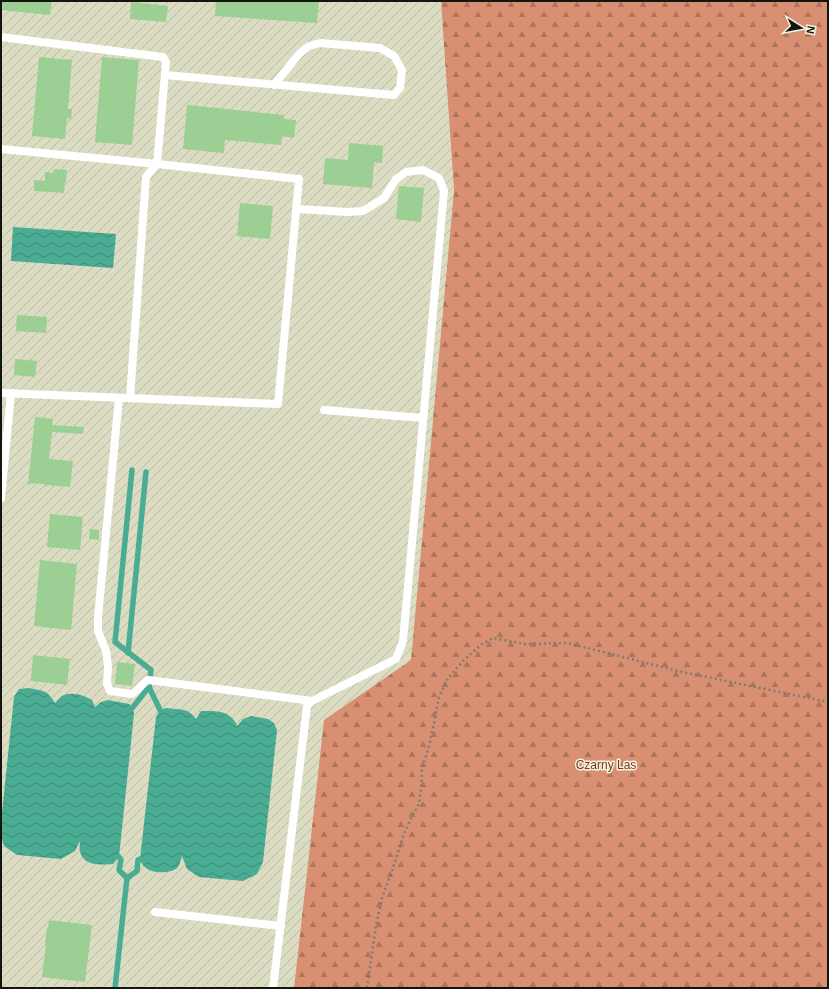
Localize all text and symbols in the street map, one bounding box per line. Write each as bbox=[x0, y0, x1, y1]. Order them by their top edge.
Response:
north arrow bbox=[781, 8, 821, 48]
text: N bbox=[804, 25, 817, 35]
park label: Czarny Las bbox=[576, 758, 636, 772]

